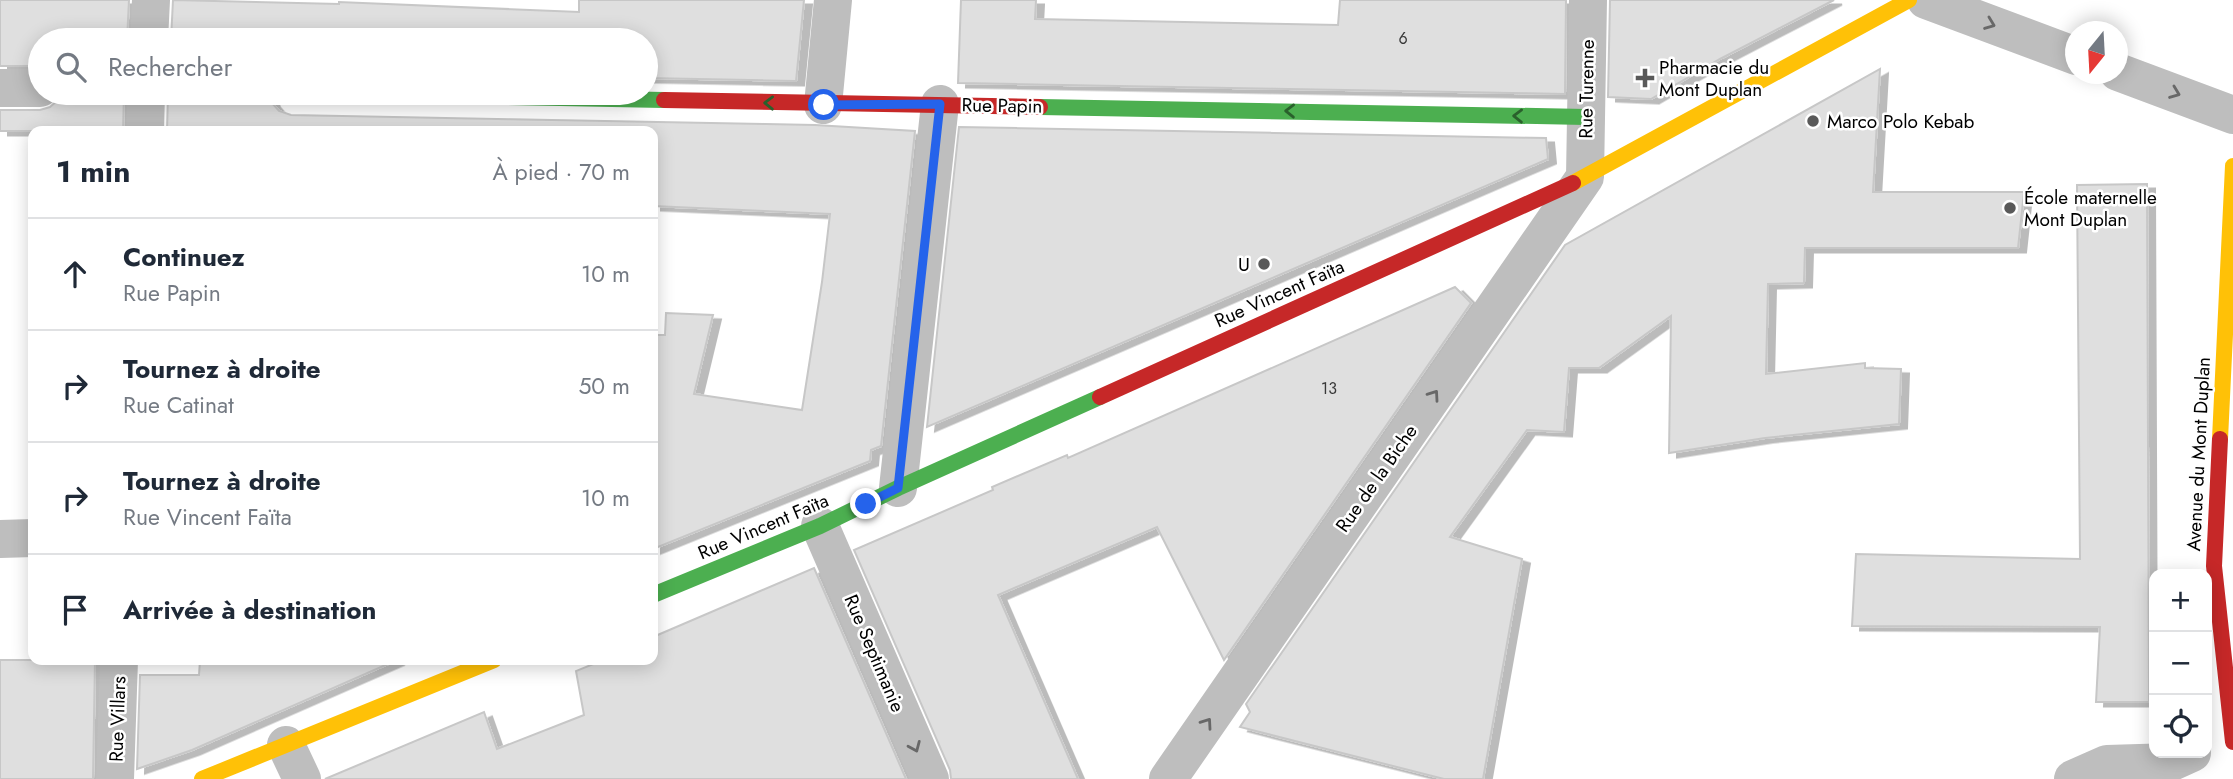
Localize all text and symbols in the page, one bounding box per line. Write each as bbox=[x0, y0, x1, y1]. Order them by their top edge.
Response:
one-way arrow bbox=[1984, 16, 1996, 30]
north arrow bbox=[2065, 21, 2128, 84]
house number: 6 bbox=[1398, 27, 1408, 50]
search box bbox=[28, 28, 658, 105]
street label: Rue Turenne bbox=[1572, 39, 1601, 139]
icon: search bbox=[52, 48, 90, 86]
text: Rechercher bbox=[108, 48, 232, 86]
place label: Pharmacie du Mont Duplan bbox=[1659, 54, 1769, 103]
marker: Pharmacie du Mont Duplan bbox=[1637, 70, 1653, 86]
one-way arrow bbox=[2169, 85, 2181, 99]
route start bbox=[808, 89, 839, 120]
street label: Rue Papin bbox=[961, 91, 1043, 120]
one-way arrow bbox=[763, 96, 774, 111]
one-way arrow bbox=[1284, 103, 1295, 119]
one-way arrow bbox=[1512, 108, 1522, 124]
place label: Marco Polo Kebab bbox=[1827, 108, 1974, 135]
marker: Marco Polo Kebab bbox=[1805, 113, 1821, 129]
text: 1 min bbox=[56, 150, 130, 193]
text: À pied · 70 m bbox=[492, 155, 630, 189]
place label: École maternelle Mont Duplan bbox=[2024, 184, 2157, 233]
marker: École maternelle Mont Duplan bbox=[2002, 200, 2018, 216]
text: Continuez bbox=[123, 238, 245, 276]
place label: U bbox=[1238, 251, 1250, 278]
street label: Rue Vincent Faïta bbox=[1210, 253, 1348, 334]
icon: ahead bbox=[56, 255, 94, 293]
marker: U bbox=[1256, 256, 1272, 272]
text: 10 m bbox=[581, 257, 630, 291]
text: Rue Papin bbox=[123, 276, 221, 310]
text: Tournez à droite bbox=[123, 350, 321, 388]
street label: Avenue du Mont Duplan bbox=[2180, 356, 2217, 552]
icon: right bbox=[56, 367, 94, 405]
text: 50 m bbox=[578, 369, 630, 403]
house number: 13 bbox=[1321, 377, 1337, 400]
text: Rue Catinat bbox=[123, 388, 234, 422]
one-way arrow bbox=[1426, 390, 1438, 403]
street label: Rue de la Biche bbox=[1329, 419, 1424, 538]
text: Tournez à droite bbox=[123, 462, 321, 500]
icon: right bbox=[56, 479, 94, 517]
text: 10 m bbox=[581, 481, 630, 515]
street label: Rue Vincent Faïta bbox=[694, 487, 833, 566]
route end bbox=[850, 488, 881, 519]
text: Rue Vincent Faïta bbox=[123, 500, 292, 534]
map controls bbox=[2149, 569, 2212, 758]
button: + bbox=[2149, 569, 2212, 632]
street label: Rue Septimanie bbox=[838, 590, 912, 716]
icon: arrive bbox=[56, 591, 94, 629]
text: Arrivée à destination bbox=[123, 591, 376, 629]
button: − bbox=[2149, 632, 2212, 695]
street label: Rue Villars bbox=[103, 675, 132, 762]
button: locate bbox=[2149, 695, 2212, 758]
one-way arrow bbox=[1199, 718, 1211, 731]
one-way arrow bbox=[907, 740, 921, 752]

